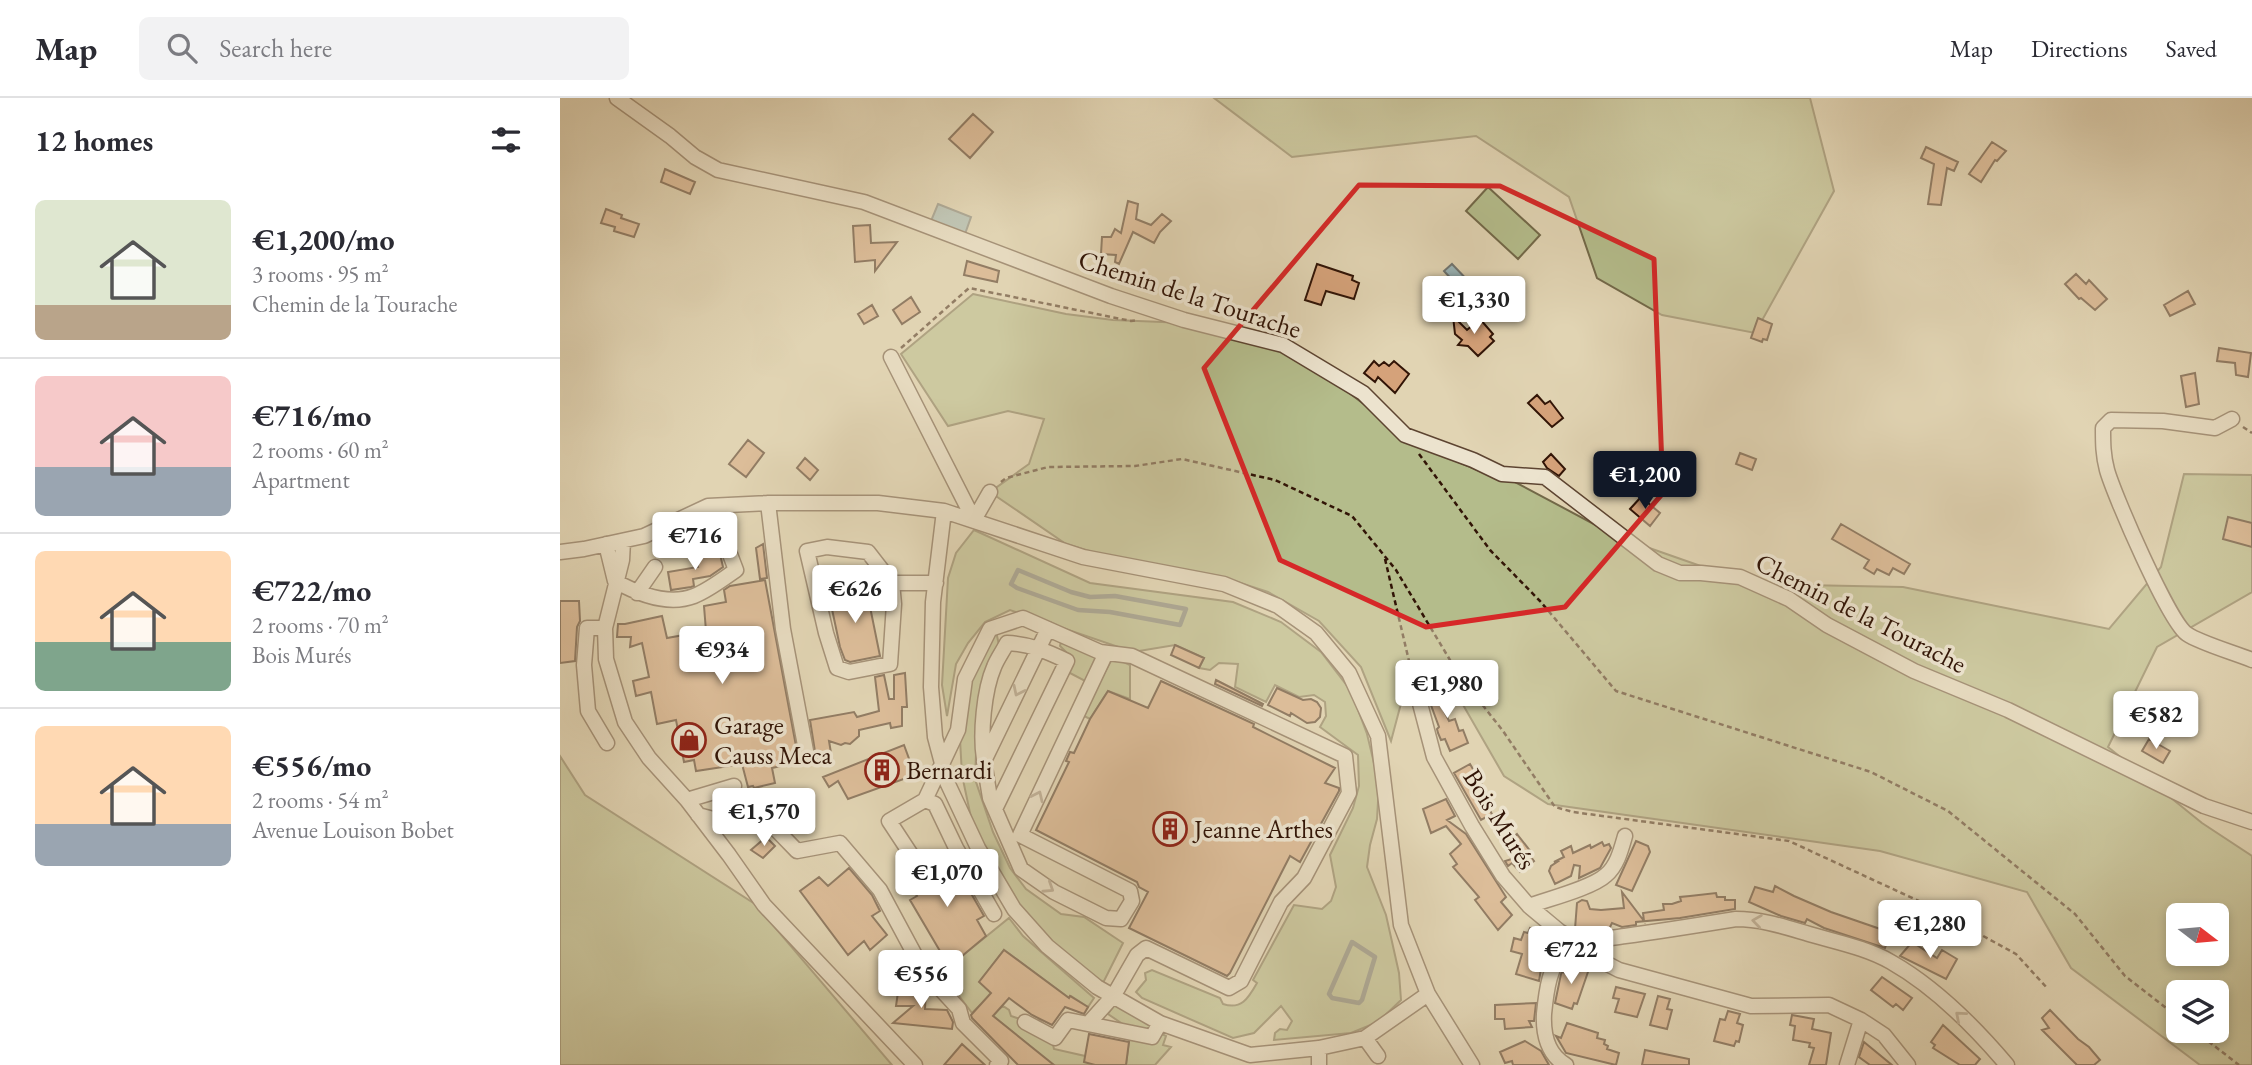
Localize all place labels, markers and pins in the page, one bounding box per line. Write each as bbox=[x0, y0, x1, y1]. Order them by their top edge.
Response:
pin: €1,330 bbox=[1417, 276, 1531, 336]
pin: €1,200 bbox=[1588, 452, 1702, 511]
pin: €716 bbox=[654, 512, 736, 572]
pin: €626 bbox=[814, 566, 896, 625]
pin: €934 bbox=[681, 626, 763, 686]
pin: €1,980 bbox=[1390, 660, 1504, 720]
pin: €582 bbox=[2115, 692, 2197, 751]
place label: Garage Causs Meca bbox=[714, 708, 833, 772]
shop icon: Garage Causs Meca bbox=[670, 721, 708, 759]
building icon: Bernardi bbox=[863, 751, 901, 789]
place label: Bernardi bbox=[906, 753, 992, 787]
pin: €1,570 bbox=[707, 788, 821, 848]
building icon: Jeanne Arthes bbox=[1151, 810, 1189, 848]
place label: Jeanne Arthes bbox=[1192, 812, 1333, 846]
pin: €1,070 bbox=[890, 850, 1004, 909]
pin: €1,280 bbox=[1873, 900, 1987, 960]
pin: €722 bbox=[1530, 926, 1612, 986]
pin: €556 bbox=[880, 950, 962, 1010]

